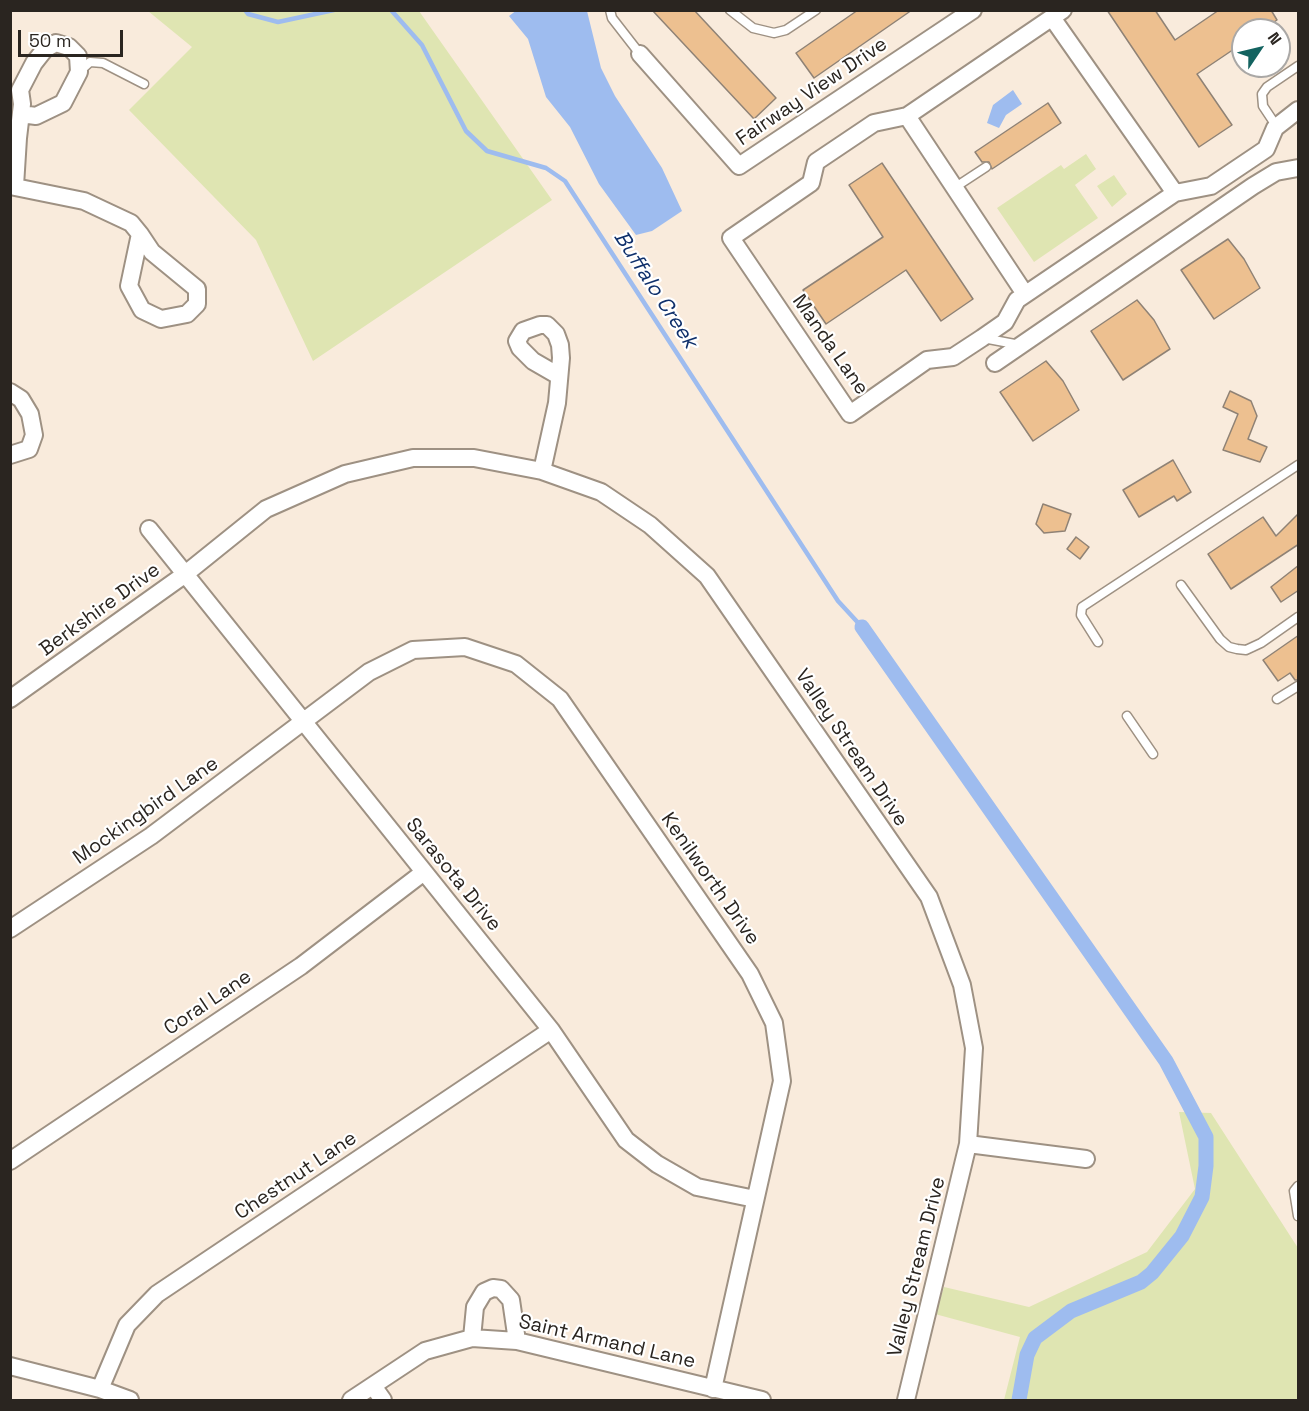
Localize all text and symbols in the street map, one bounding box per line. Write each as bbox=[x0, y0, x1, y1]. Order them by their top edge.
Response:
scale bar bbox=[21, 18, 126, 56]
north arrow bbox=[1231, 18, 1291, 78]
text: N bbox=[1263, 28, 1286, 49]
text: 50 m bbox=[29, 29, 71, 52]
street label: Fairway View Drive bbox=[732, 33, 892, 151]
water label: Buffalo Creek bbox=[608, 226, 702, 354]
street label: Manda Lane bbox=[787, 290, 873, 400]
street label: Berkshire Drive bbox=[35, 558, 165, 662]
street label: Valley Stream Drive bbox=[789, 665, 913, 831]
street label: Mockingbird Lane bbox=[69, 752, 223, 870]
street label: Kenilworth Drive bbox=[655, 808, 765, 950]
street label: Sarasota Drive bbox=[400, 814, 506, 936]
street label: Coral Lane bbox=[160, 965, 256, 1041]
street label: Chestnut Lane bbox=[231, 1126, 361, 1226]
street label: Valley Stream Drive bbox=[883, 1175, 951, 1359]
street label: Saint Armand Lane bbox=[516, 1310, 698, 1374]

